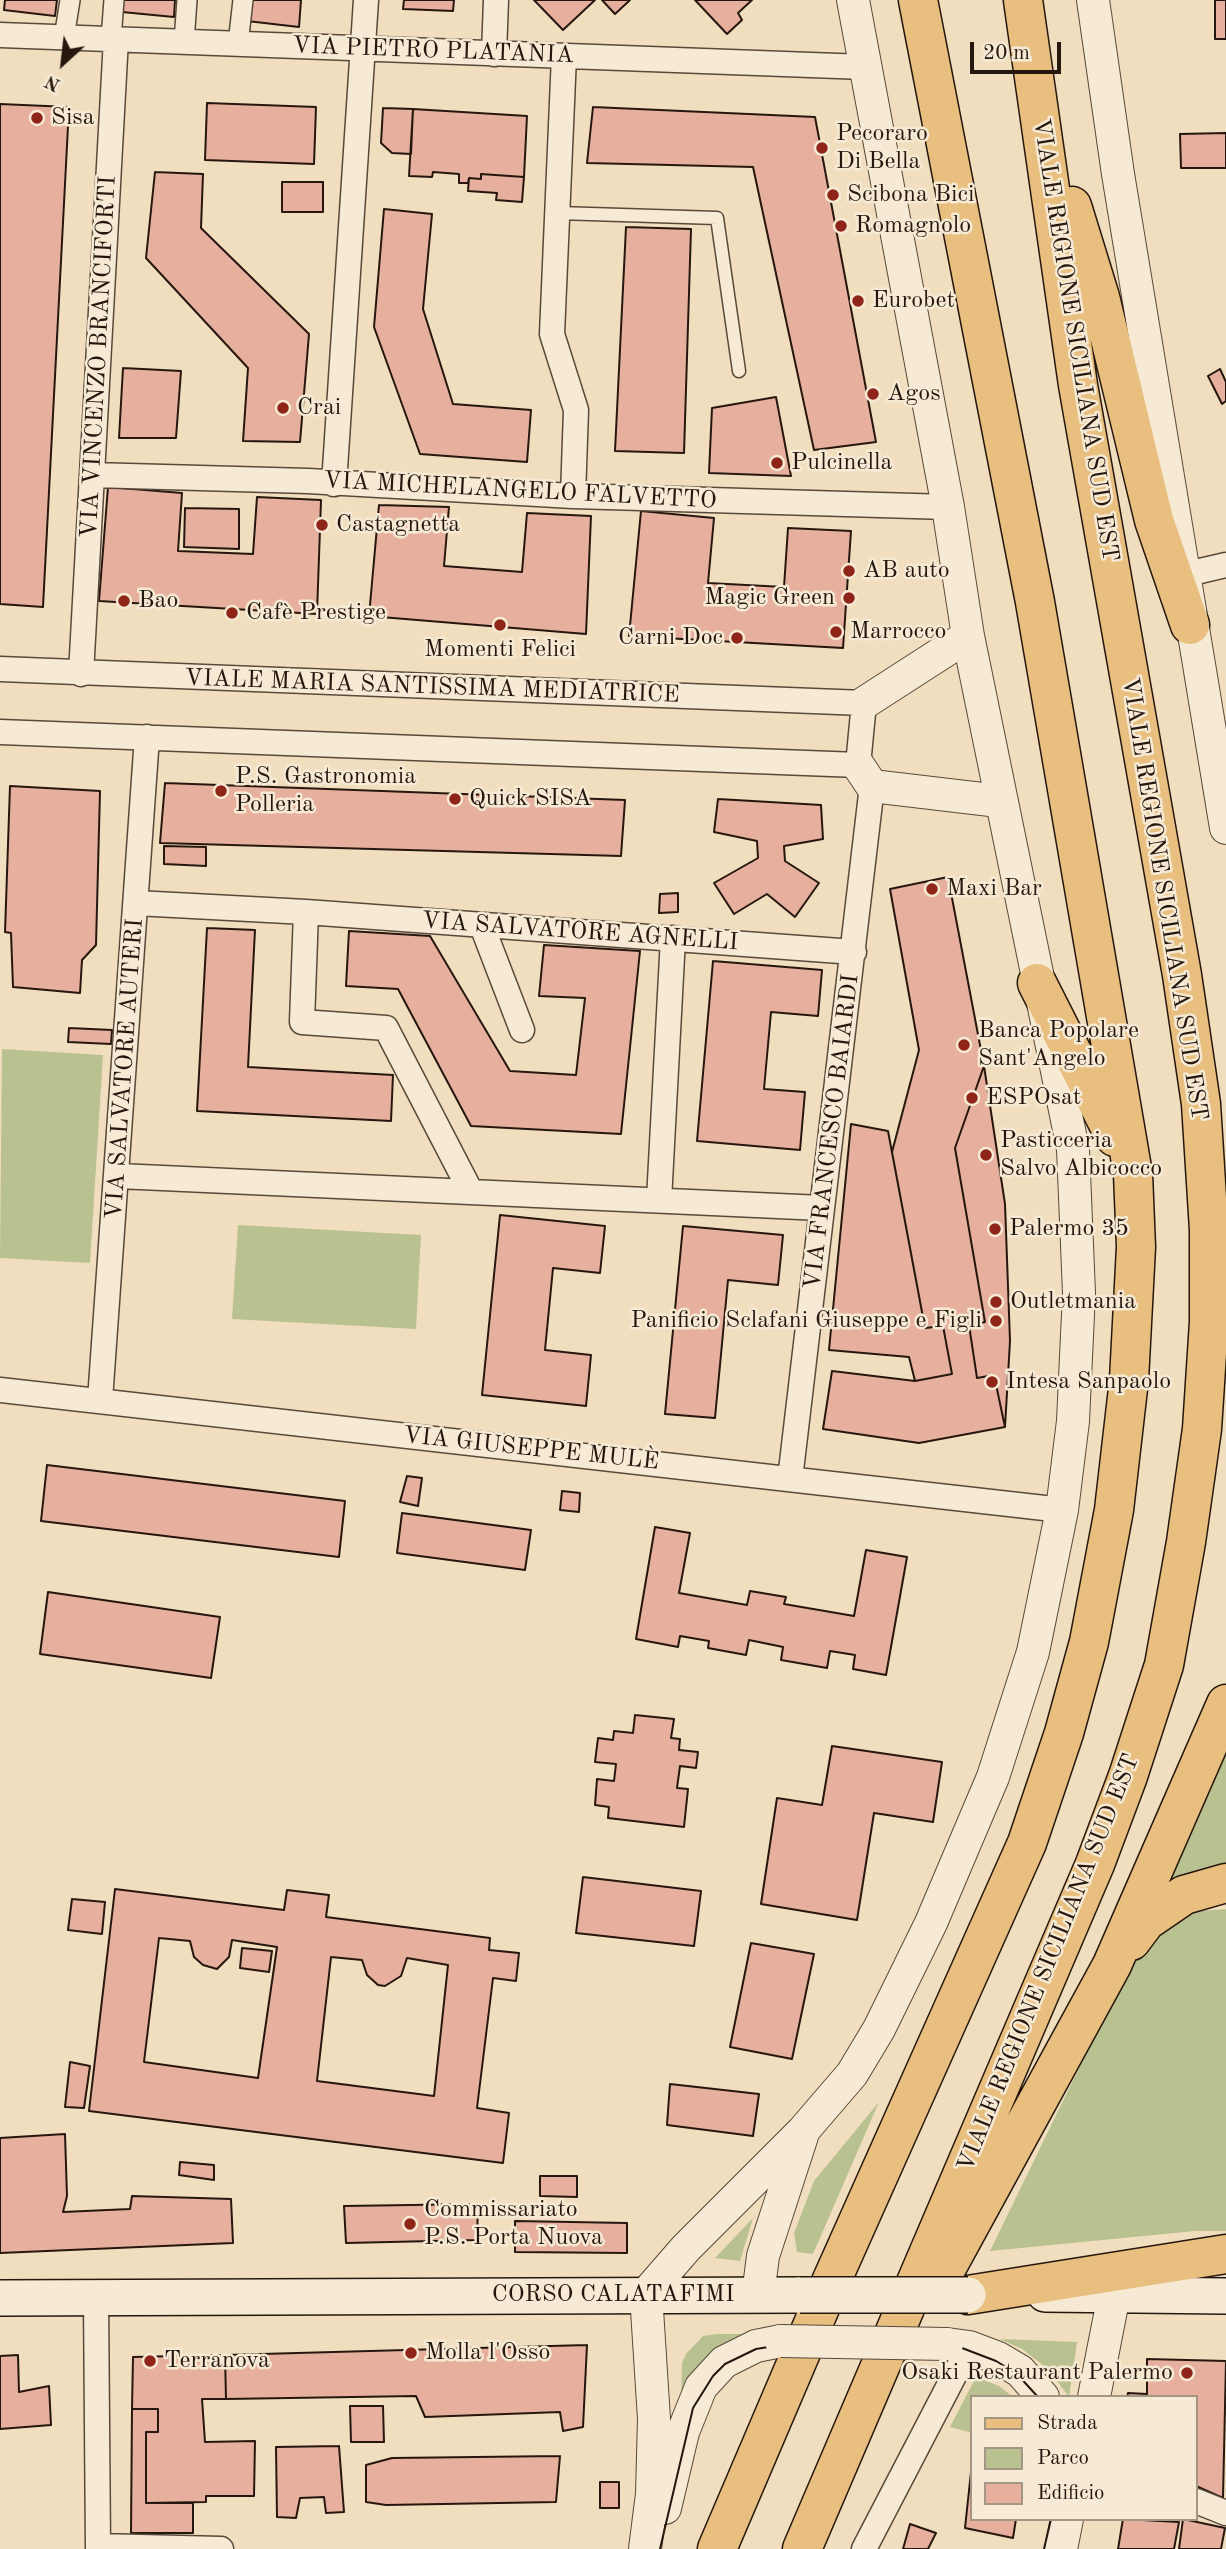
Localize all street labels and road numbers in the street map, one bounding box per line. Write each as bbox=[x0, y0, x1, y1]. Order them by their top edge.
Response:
street label: VIA PIETRO PLATANIA bbox=[292, 32, 574, 70]
street label: VIALE REGIONE SICILIANA SUD EST bbox=[1026, 116, 1124, 564]
street label: VIA VINCENZO BRANCIFORTI bbox=[75, 175, 123, 539]
street label: VIA MICHELANGELO FALVETTO bbox=[323, 466, 717, 516]
street label: VIALE MARIA SANTISSIMA MEDIATRICE bbox=[184, 664, 680, 710]
street label: VIALE REGIONE SICILIANA SUD EST bbox=[1115, 675, 1213, 1123]
street label: VIA SALVATORE AGNELLI bbox=[421, 907, 739, 957]
street label: VIA SALVATORE AUTERI bbox=[100, 918, 150, 1220]
street label: VIA FRANCESCO BAIARDI bbox=[798, 973, 866, 1291]
street label: VIA GIUSEPPE MULÈ bbox=[402, 1421, 660, 1477]
street label: VIALE REGIONE SICILIANA SUD EST bbox=[952, 1750, 1146, 2176]
street label: CORSO CALATAFIMI bbox=[492, 2281, 734, 2309]

